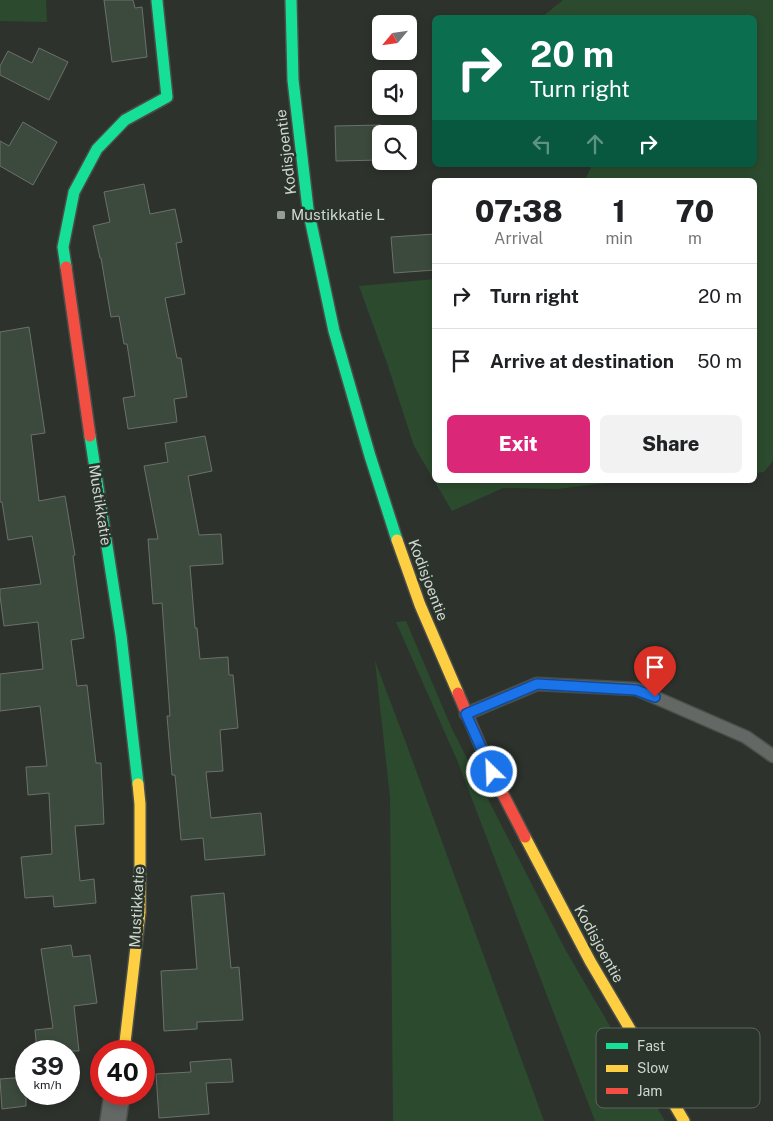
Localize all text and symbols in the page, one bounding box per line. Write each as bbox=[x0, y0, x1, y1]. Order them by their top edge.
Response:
north arrow bbox=[372, 15, 418, 60]
map controls bbox=[372, 15, 417, 170]
text: 20 m bbox=[530, 34, 614, 75]
icon: right bbox=[447, 35, 512, 100]
button: sound bbox=[372, 70, 417, 115]
text: Turn right bbox=[530, 76, 630, 102]
street label: Kodisjoentie bbox=[272, 108, 299, 196]
button: search bbox=[372, 125, 417, 170]
icon: left bbox=[528, 130, 556, 158]
icon: ahead bbox=[581, 130, 609, 158]
icon: right bbox=[634, 130, 662, 158]
text: 07:38 bbox=[475, 193, 563, 229]
text: 1 bbox=[613, 193, 626, 229]
text: 70 bbox=[675, 193, 714, 229]
place label: Mustikkatie L bbox=[291, 206, 385, 223]
marker: Mustikkatie L bbox=[275, 209, 287, 221]
text: Arrival bbox=[494, 229, 543, 248]
text: min bbox=[606, 229, 633, 248]
text: m bbox=[688, 229, 702, 248]
icon: right bbox=[447, 282, 475, 310]
text: Turn right bbox=[490, 285, 579, 307]
text: 20 m bbox=[698, 285, 742, 307]
icon: arrive bbox=[447, 347, 475, 375]
text: Arrive at destination bbox=[490, 350, 674, 372]
text: 50 m bbox=[697, 350, 742, 372]
button: Exit bbox=[447, 415, 590, 473]
button: Share bbox=[600, 415, 742, 473]
street label: Mustikkatie bbox=[86, 463, 115, 547]
street label: Kodisjoentie bbox=[405, 537, 452, 623]
pin bbox=[634, 646, 676, 697]
icon: arrive bbox=[641, 653, 669, 681]
position arrow bbox=[465, 745, 517, 797]
street label: Mustikkatie bbox=[126, 866, 147, 948]
street label: Kodisjoentie bbox=[571, 902, 628, 985]
legend bbox=[596, 1028, 760, 1108]
text: Fast bbox=[637, 1038, 665, 1054]
speed limit sign: 40 bbox=[90, 1040, 155, 1105]
text: 39 bbox=[31, 1051, 64, 1081]
text: Slow bbox=[637, 1060, 669, 1076]
text: km/h bbox=[33, 1078, 62, 1092]
text: Jam bbox=[637, 1083, 662, 1099]

